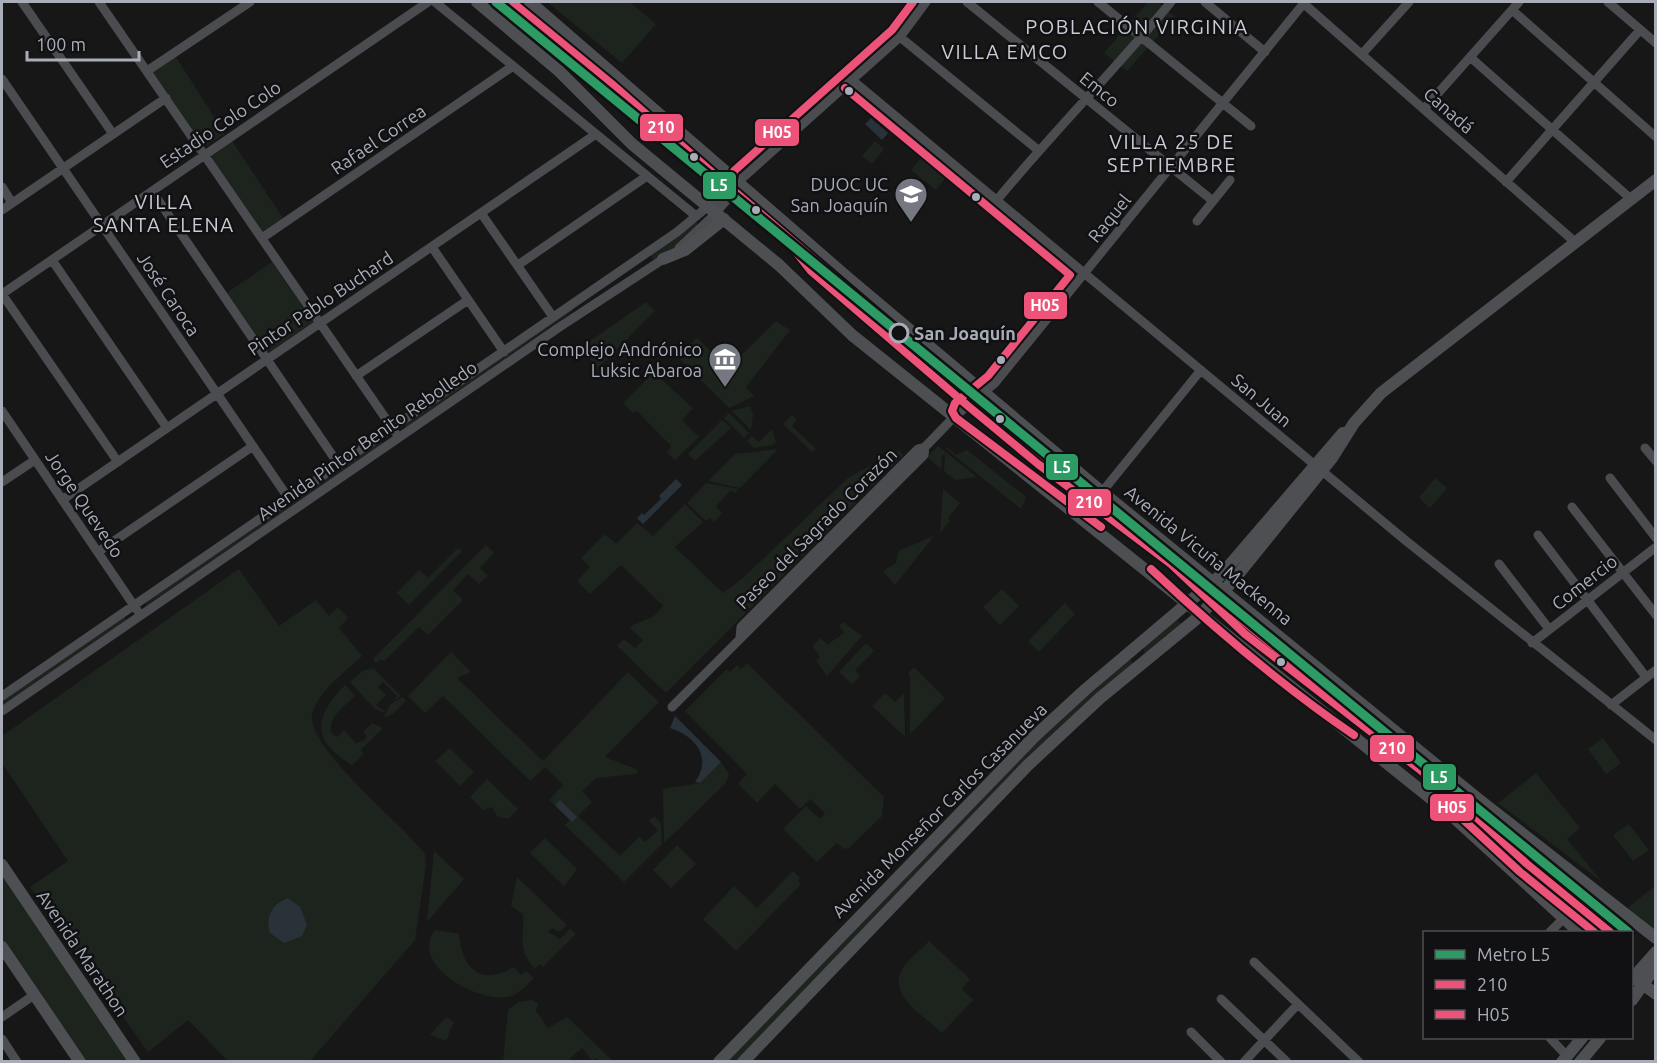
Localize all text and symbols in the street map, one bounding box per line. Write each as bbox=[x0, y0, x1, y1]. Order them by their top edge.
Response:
district label: POBLACIÓN VIRGINIA bbox=[1025, 15, 1249, 38]
scale bar bbox=[27, 24, 140, 62]
text: 100 m bbox=[36, 34, 86, 54]
district label: VILLA EMCO bbox=[941, 40, 1069, 63]
street label: Emco bbox=[1076, 67, 1124, 111]
street label: Estadio Colo Colo bbox=[156, 76, 284, 172]
street label: Canadá bbox=[1420, 83, 1478, 137]
unlabelled marker bbox=[843, 85, 855, 97]
street label: Rafael Correa bbox=[327, 100, 429, 178]
line badge: 210 bbox=[639, 113, 684, 142]
text: 210 bbox=[647, 118, 675, 136]
line badge: H05 bbox=[754, 118, 800, 147]
text: H05 bbox=[762, 123, 792, 141]
district label: VILLA 25 DE SEPTIEMBRE bbox=[1107, 130, 1237, 176]
unlabelled marker bbox=[688, 151, 700, 163]
line badge: L5 bbox=[702, 171, 737, 200]
place label: DUOC UC San Joaquín bbox=[791, 174, 888, 215]
text: L5 bbox=[710, 176, 728, 194]
school or university icon: DUOC UC San Joaquín bbox=[893, 176, 929, 223]
district label: VILLA SANTA ELENA bbox=[93, 190, 235, 236]
street label: Raquel bbox=[1084, 190, 1135, 246]
unlabelled marker bbox=[970, 191, 982, 203]
unlabelled marker bbox=[750, 204, 762, 216]
street label: Pintor Pablo Buchard bbox=[244, 247, 396, 359]
street label: José Caroca bbox=[134, 248, 204, 340]
line badge: H05 bbox=[1023, 291, 1068, 320]
text: H05 bbox=[1030, 296, 1060, 314]
marker: San Joaquín bbox=[889, 323, 909, 343]
place label: San Joaquín bbox=[914, 323, 1016, 343]
place label: Complejo Andrónico Luksic Abaroa bbox=[537, 339, 702, 380]
museum icon: Complejo Andrónico Luksic Abaroa bbox=[707, 341, 743, 388]
unlabelled marker bbox=[995, 354, 1007, 366]
street label: Avenida Pintor Benito Rebolledo bbox=[254, 356, 480, 524]
street label: San Juan bbox=[1228, 369, 1296, 431]
unlabelled marker bbox=[994, 413, 1006, 425]
street label: Paseo del Sagrado Corazón bbox=[732, 444, 900, 612]
street label: Jorge Quevedo bbox=[41, 447, 128, 562]
line badge: L5 bbox=[1045, 453, 1079, 481]
text: L5 bbox=[1053, 458, 1071, 476]
street label: Avenida Vicuña Mackenna bbox=[1121, 481, 1297, 629]
line badge: 210 bbox=[1067, 488, 1112, 517]
text: 210 bbox=[1075, 493, 1103, 511]
street label: Comercio bbox=[1547, 550, 1621, 614]
unlabelled marker bbox=[1275, 656, 1287, 668]
street label: Avenida Monseñor Carlos Casanueva bbox=[828, 699, 1050, 921]
line badge: 210 bbox=[1369, 734, 1415, 763]
text: 210 bbox=[1378, 739, 1406, 757]
line badge: L5 bbox=[1422, 763, 1457, 791]
text: L5 bbox=[1430, 768, 1448, 786]
line badge: H05 bbox=[1429, 793, 1475, 822]
text: H05 bbox=[1437, 798, 1467, 816]
street label: Avenida Marathon bbox=[33, 886, 133, 1020]
legend bbox=[1423, 931, 1633, 1039]
text: Metro L5 bbox=[1477, 944, 1550, 964]
text: 210 bbox=[1477, 974, 1507, 994]
text: H05 bbox=[1477, 1004, 1510, 1024]

